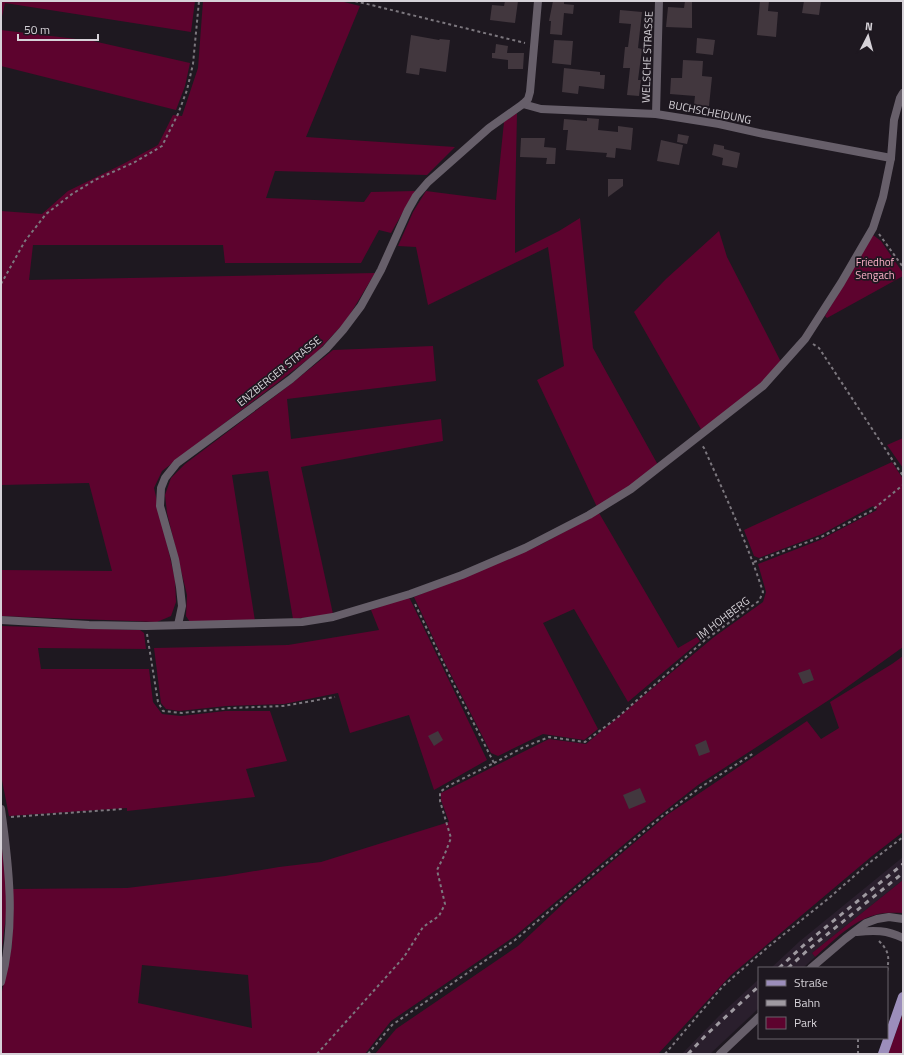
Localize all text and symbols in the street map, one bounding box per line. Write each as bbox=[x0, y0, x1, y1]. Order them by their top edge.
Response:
street label: WELSCHE STRASSE bbox=[637, 11, 657, 103]
scale bar bbox=[18, 16, 98, 42]
north arrow bbox=[848, 16, 888, 56]
text: N bbox=[864, 18, 874, 34]
text: 50 m bbox=[24, 20, 50, 39]
street label: BUCHSCHEIDUNG bbox=[667, 96, 753, 128]
park label: Friedhof Sengach bbox=[855, 254, 895, 283]
street label: ENZBERGER STRASSE bbox=[234, 332, 324, 410]
street label: IM HOHBERG bbox=[693, 593, 753, 643]
legend bbox=[758, 967, 888, 1039]
text: Straße bbox=[794, 973, 828, 992]
text: Bahn bbox=[794, 993, 820, 1012]
text: Park bbox=[794, 1013, 817, 1032]

